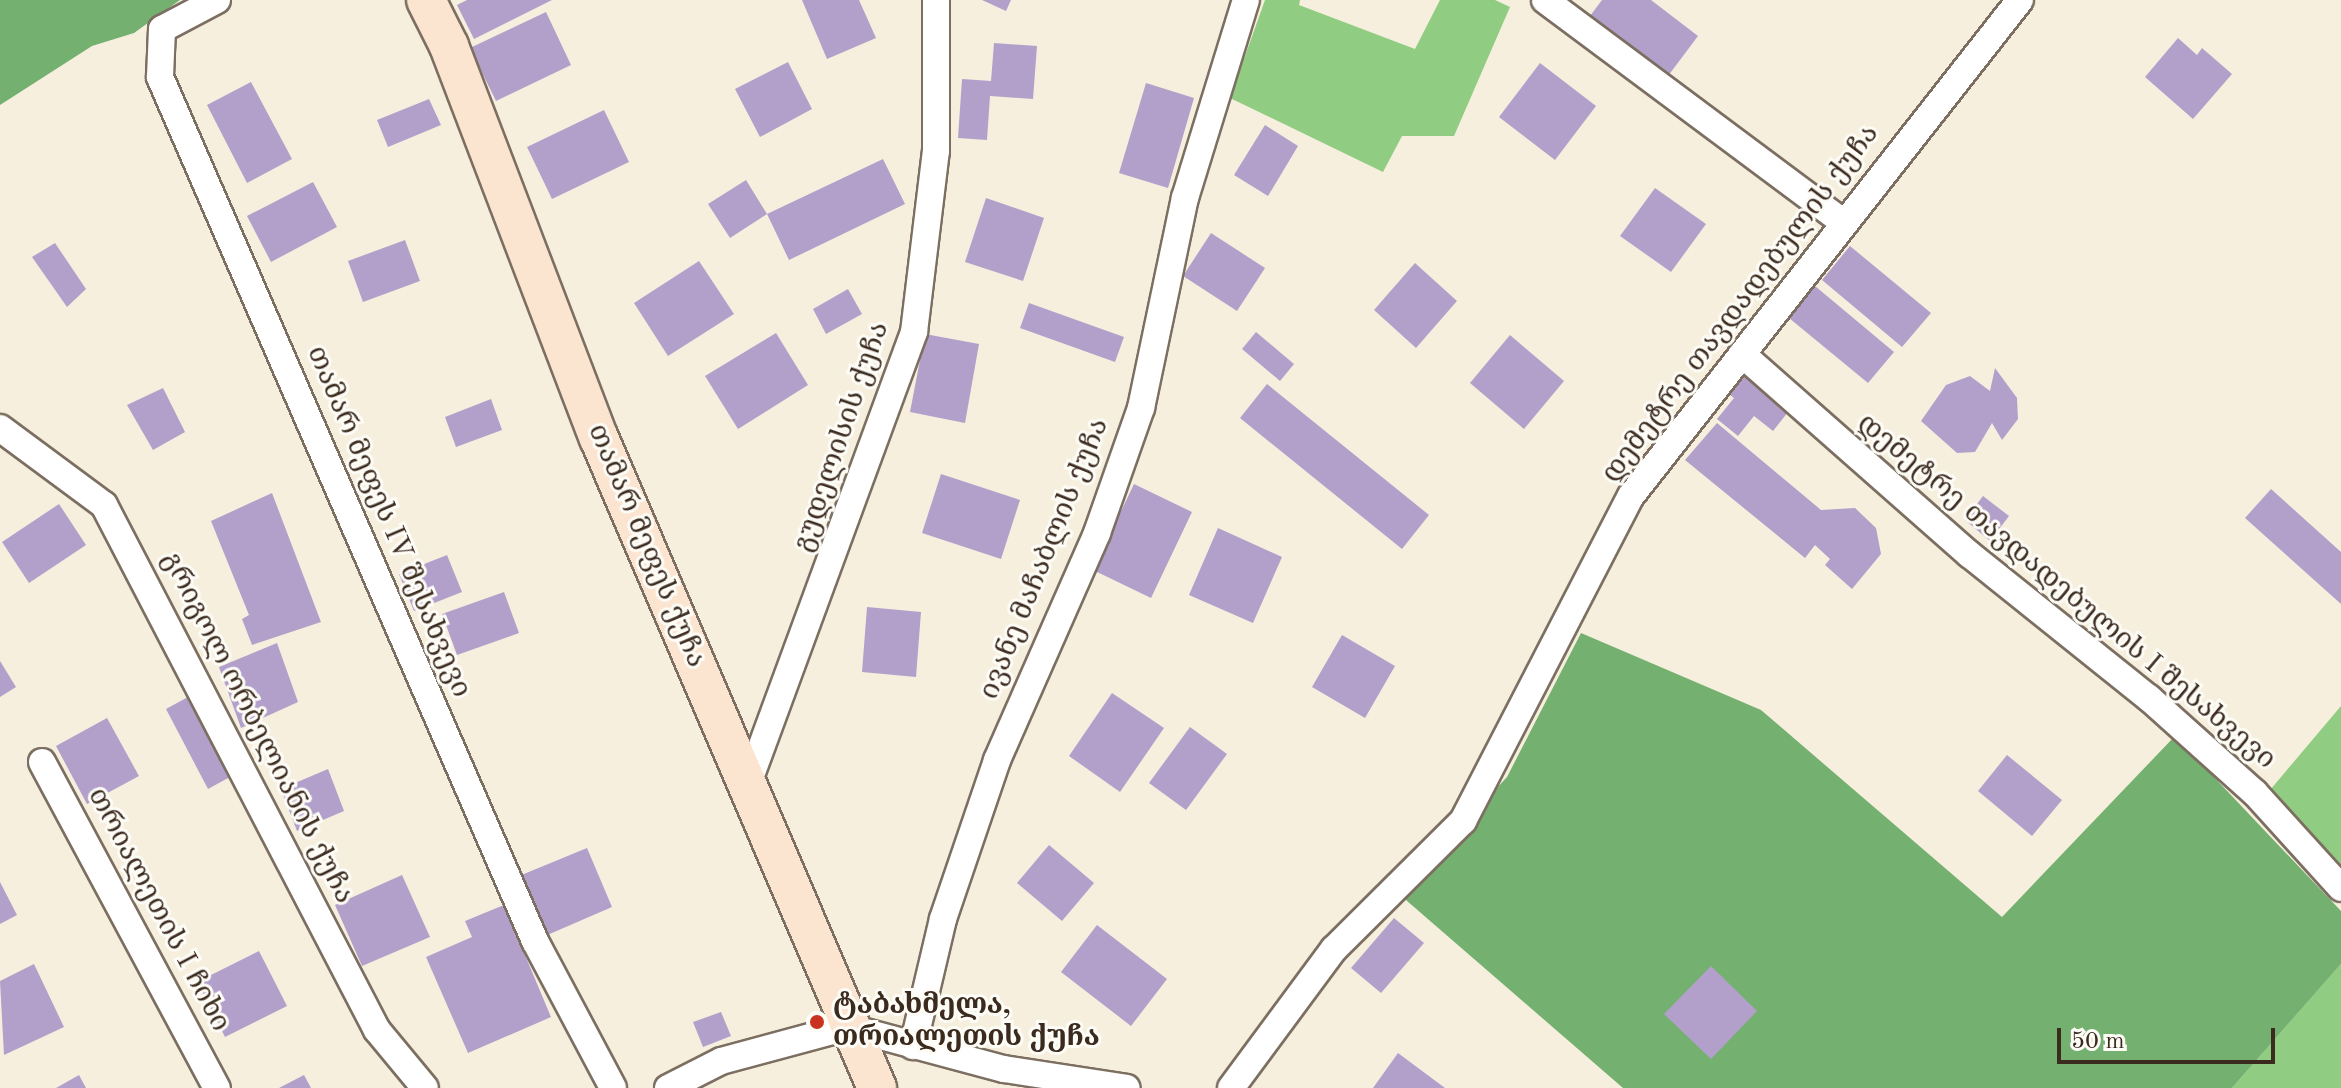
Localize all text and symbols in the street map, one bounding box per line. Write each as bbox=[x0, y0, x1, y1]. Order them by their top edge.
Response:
street label: დემეტრე თავდადებულის ქუჩა bbox=[1595, 118, 1887, 490]
street label: გუდელისის ქუჩა bbox=[787, 318, 897, 556]
street label: თამარ მეფეს IV შესახვევი bbox=[299, 341, 477, 703]
street label: დემეტრე თავდადებულის I შესახვევი bbox=[1850, 407, 2282, 777]
street label: ივანე მაჩაბლის ქუჩა bbox=[973, 414, 1117, 704]
street label: თამარ მეფეს ქუჩა bbox=[579, 419, 713, 673]
street label: გრიგოლ ორბელიანის ქუჩა bbox=[153, 547, 361, 909]
street label: თრიალეთის I ჩიხი bbox=[80, 782, 236, 1038]
place label: ტაბახმელა, თრიალეთის ქუჩა bbox=[833, 989, 1100, 1055]
scale bar bbox=[2061, 1012, 2279, 1062]
marker: ტაბახმელა, თრიალეთის ქუჩა bbox=[808, 1013, 826, 1031]
text: 50 m bbox=[2071, 1030, 2125, 1054]

